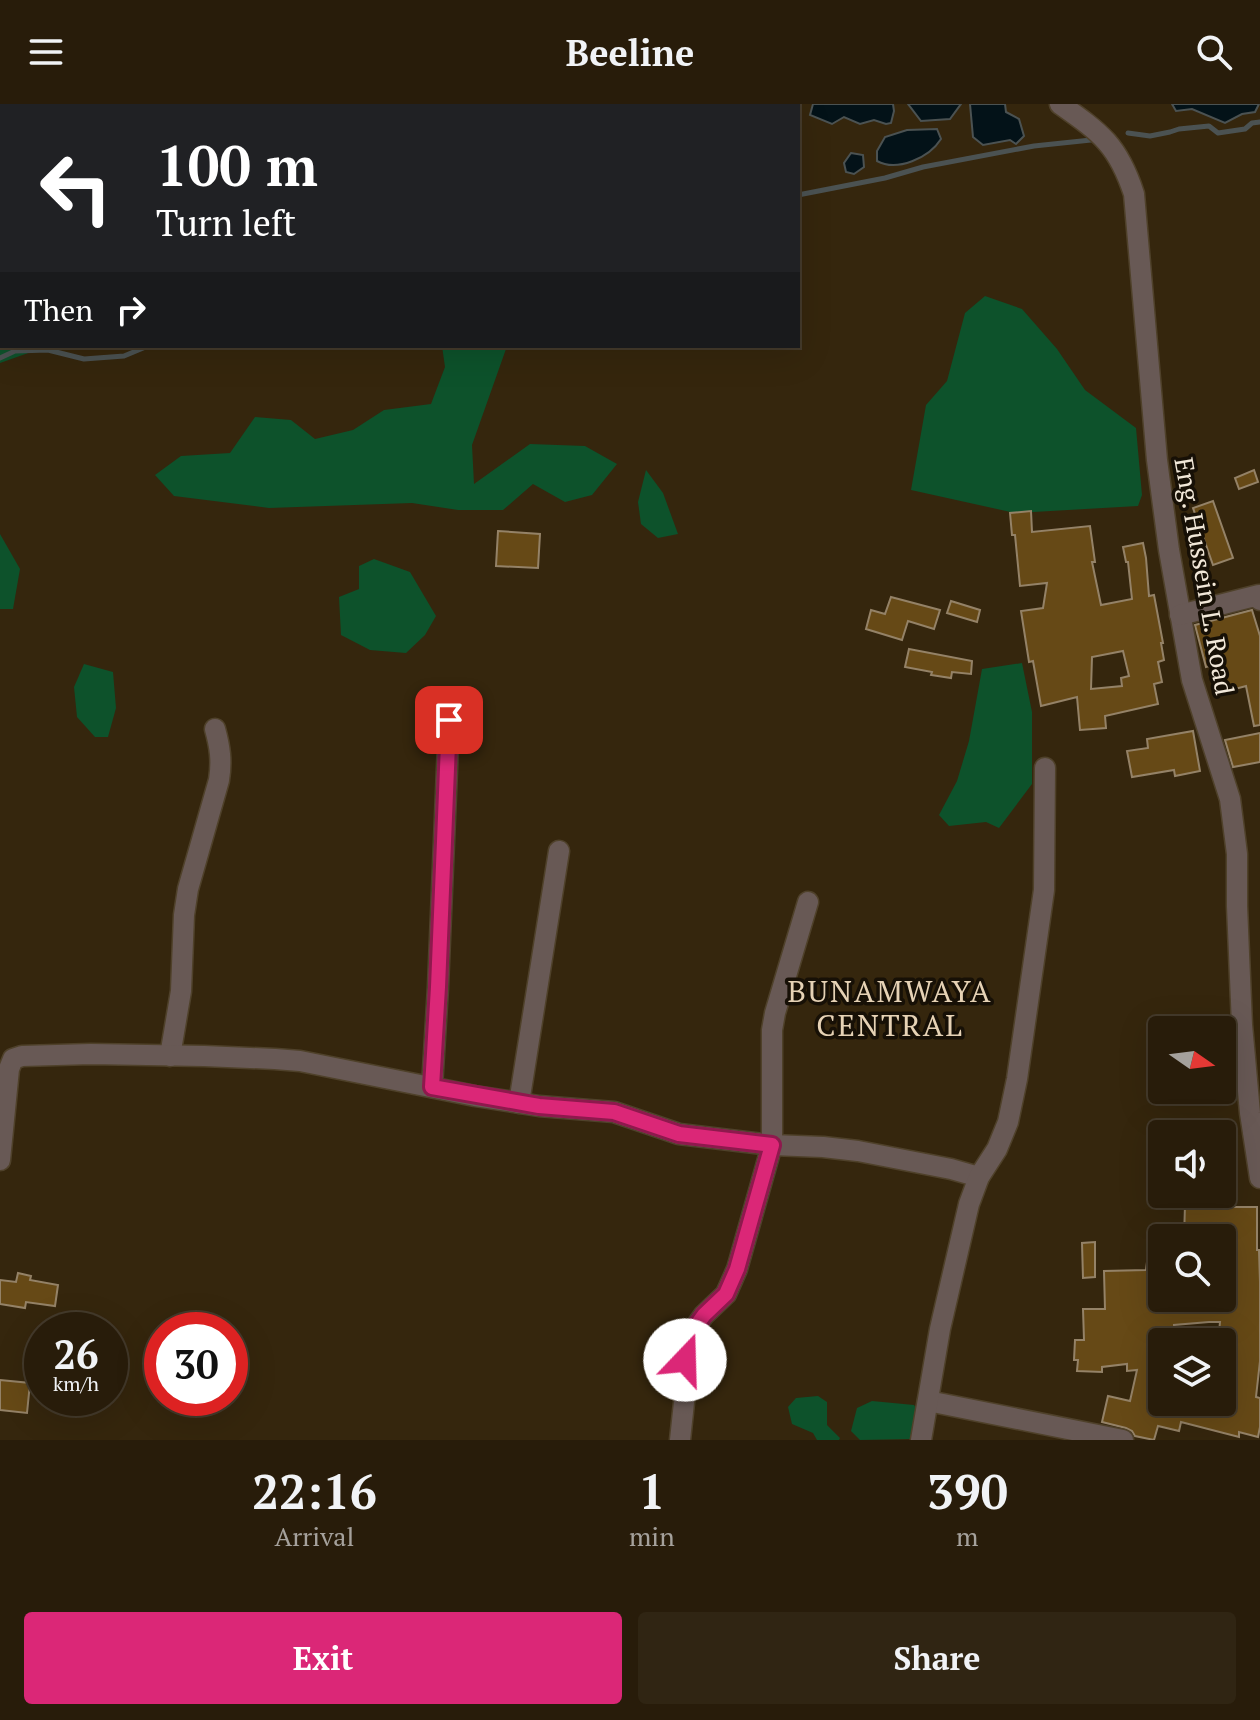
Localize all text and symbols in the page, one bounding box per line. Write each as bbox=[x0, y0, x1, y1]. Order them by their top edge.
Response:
text: Beeline bbox=[566, 29, 694, 76]
icon: menu bbox=[24, 30, 68, 74]
icon: search bbox=[1192, 30, 1236, 74]
text: 100 m bbox=[156, 128, 318, 202]
icon: left bbox=[24, 136, 128, 240]
text: Turn left bbox=[156, 199, 296, 246]
icon: right bbox=[109, 288, 153, 332]
text: Then bbox=[24, 290, 93, 330]
street label: Eng. Hussein L. Road bbox=[1167, 455, 1243, 697]
pin bbox=[415, 686, 483, 754]
icon: arrive bbox=[427, 698, 471, 742]
district label: BUNAMWAYA CENTRAL bbox=[787, 971, 993, 1045]
north arrow bbox=[1148, 1016, 1236, 1104]
map controls bbox=[1148, 1016, 1236, 1416]
button: sound bbox=[1148, 1120, 1236, 1208]
button: search bbox=[1148, 1224, 1236, 1312]
speed limit sign: 30 bbox=[144, 1312, 248, 1416]
position arrow bbox=[643, 1318, 727, 1402]
text: 26 bbox=[53, 1327, 99, 1380]
button: layers bbox=[1148, 1328, 1236, 1416]
text: km/h bbox=[53, 1370, 99, 1397]
text: 22:16 bbox=[252, 1459, 377, 1523]
text: 1 bbox=[638, 1459, 665, 1523]
text: 390 bbox=[927, 1459, 1008, 1523]
text: Arrival bbox=[275, 1519, 354, 1553]
text: min bbox=[629, 1519, 675, 1553]
text: m bbox=[956, 1519, 979, 1553]
button: Exit bbox=[24, 1612, 622, 1704]
button: Share bbox=[638, 1612, 1236, 1704]

